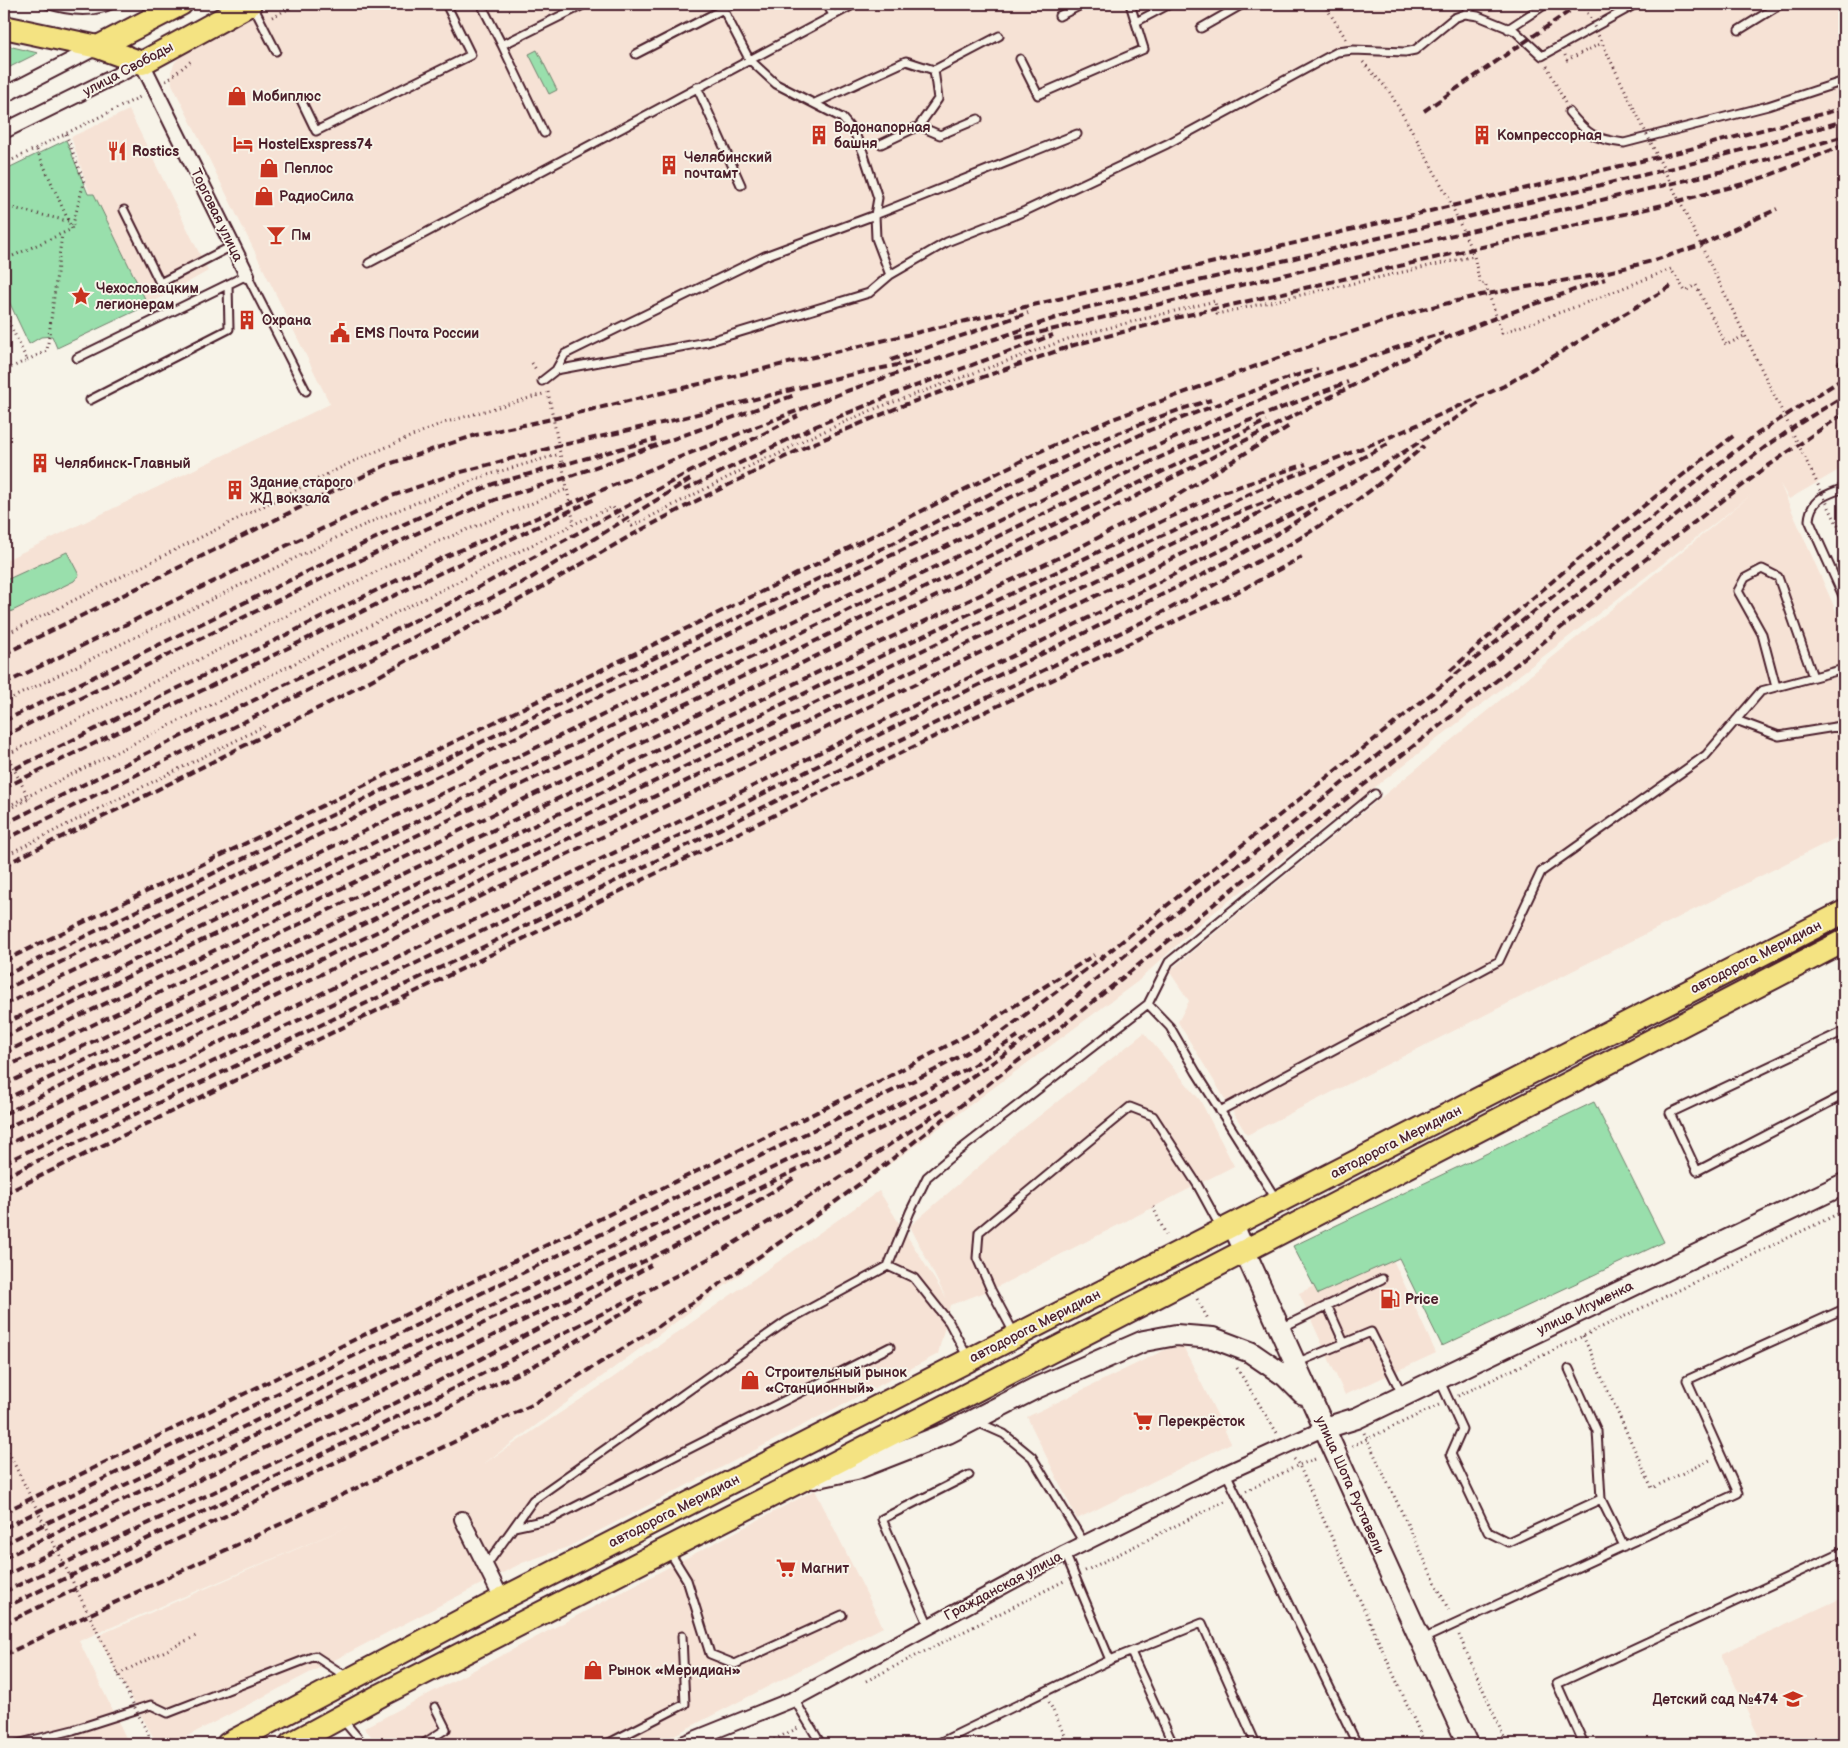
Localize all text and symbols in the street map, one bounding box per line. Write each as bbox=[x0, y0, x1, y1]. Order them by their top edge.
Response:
street label: улица Свободы bbox=[80, 38, 176, 100]
shop icon: Мобиплюс bbox=[226, 85, 248, 107]
place label: Мобиплюс bbox=[252, 88, 321, 105]
place label: Водонапорная башня bbox=[834, 119, 931, 152]
building icon: Водонапорная башня bbox=[808, 124, 830, 146]
building icon: Компрессорная bbox=[1471, 124, 1493, 146]
place label: Компрессорная bbox=[1497, 127, 1602, 144]
hotel icon: HostelExspress74 bbox=[232, 133, 254, 155]
place label: HostelExspress74 bbox=[258, 136, 373, 153]
restaurant icon: Rostics bbox=[106, 140, 128, 162]
place label: Rostics bbox=[132, 143, 179, 160]
place label: Челябинский почтамт bbox=[684, 149, 772, 182]
building icon: Челябинский почтамт bbox=[658, 154, 680, 176]
shop icon: Пеплос bbox=[258, 157, 280, 179]
place label: Пеплос bbox=[284, 160, 333, 177]
street label: Торговая улица bbox=[187, 166, 247, 265]
shop icon: РадиоСила bbox=[253, 185, 275, 207]
place label: РадиоСила bbox=[279, 188, 354, 205]
bar icon: Пм bbox=[265, 224, 287, 246]
place label: Пм bbox=[291, 227, 311, 244]
place label: Чехословацким легионерам bbox=[95, 280, 199, 313]
place icon: Чехословацким легионерам bbox=[70, 285, 92, 307]
building icon: Охрана bbox=[236, 309, 258, 331]
place label: Охрана bbox=[262, 312, 312, 329]
public building icon: EMS Почта России bbox=[329, 322, 351, 344]
place label: EMS Почта России bbox=[355, 325, 479, 342]
building icon: Челябинск-Главный bbox=[29, 452, 51, 474]
place label: Челябинск-Главный bbox=[55, 455, 191, 472]
place label: Здание старого ЖД вокзала bbox=[250, 474, 353, 507]
building icon: Здание старого ЖД вокзала bbox=[224, 479, 246, 501]
street label: автодорога Меридиан bbox=[1688, 917, 1824, 997]
street label: автодорога Меридиан bbox=[1328, 1102, 1464, 1182]
street label: улица Игуменка bbox=[1534, 1277, 1637, 1339]
street label: автодорога Меридиан bbox=[967, 1286, 1103, 1366]
fuel station icon: Price bbox=[1379, 1288, 1401, 1310]
place label: Price bbox=[1405, 1291, 1439, 1308]
place label: Строительный рынок «Станционный» bbox=[765, 1364, 907, 1397]
shop icon: Строительный рынок «Станционный» bbox=[739, 1369, 761, 1391]
supermarket icon: Перекрёсток bbox=[1132, 1410, 1154, 1432]
place label: Перекрёсток bbox=[1158, 1413, 1245, 1430]
street label: улица Шота Руставели bbox=[1312, 1414, 1388, 1556]
street label: автодорога Меридиан bbox=[606, 1471, 742, 1551]
street label: Гражданская улица bbox=[941, 1547, 1065, 1624]
supermarket icon: Магнит bbox=[775, 1557, 797, 1579]
place label: Магнит bbox=[801, 1560, 849, 1577]
shop icon: Рынок «Меридиан» bbox=[582, 1659, 604, 1681]
place label: Рынок «Меридиан» bbox=[608, 1662, 741, 1679]
school or university icon: Детский сад №474 bbox=[1782, 1688, 1804, 1710]
place label: Детский сад №474 bbox=[1652, 1691, 1779, 1708]

